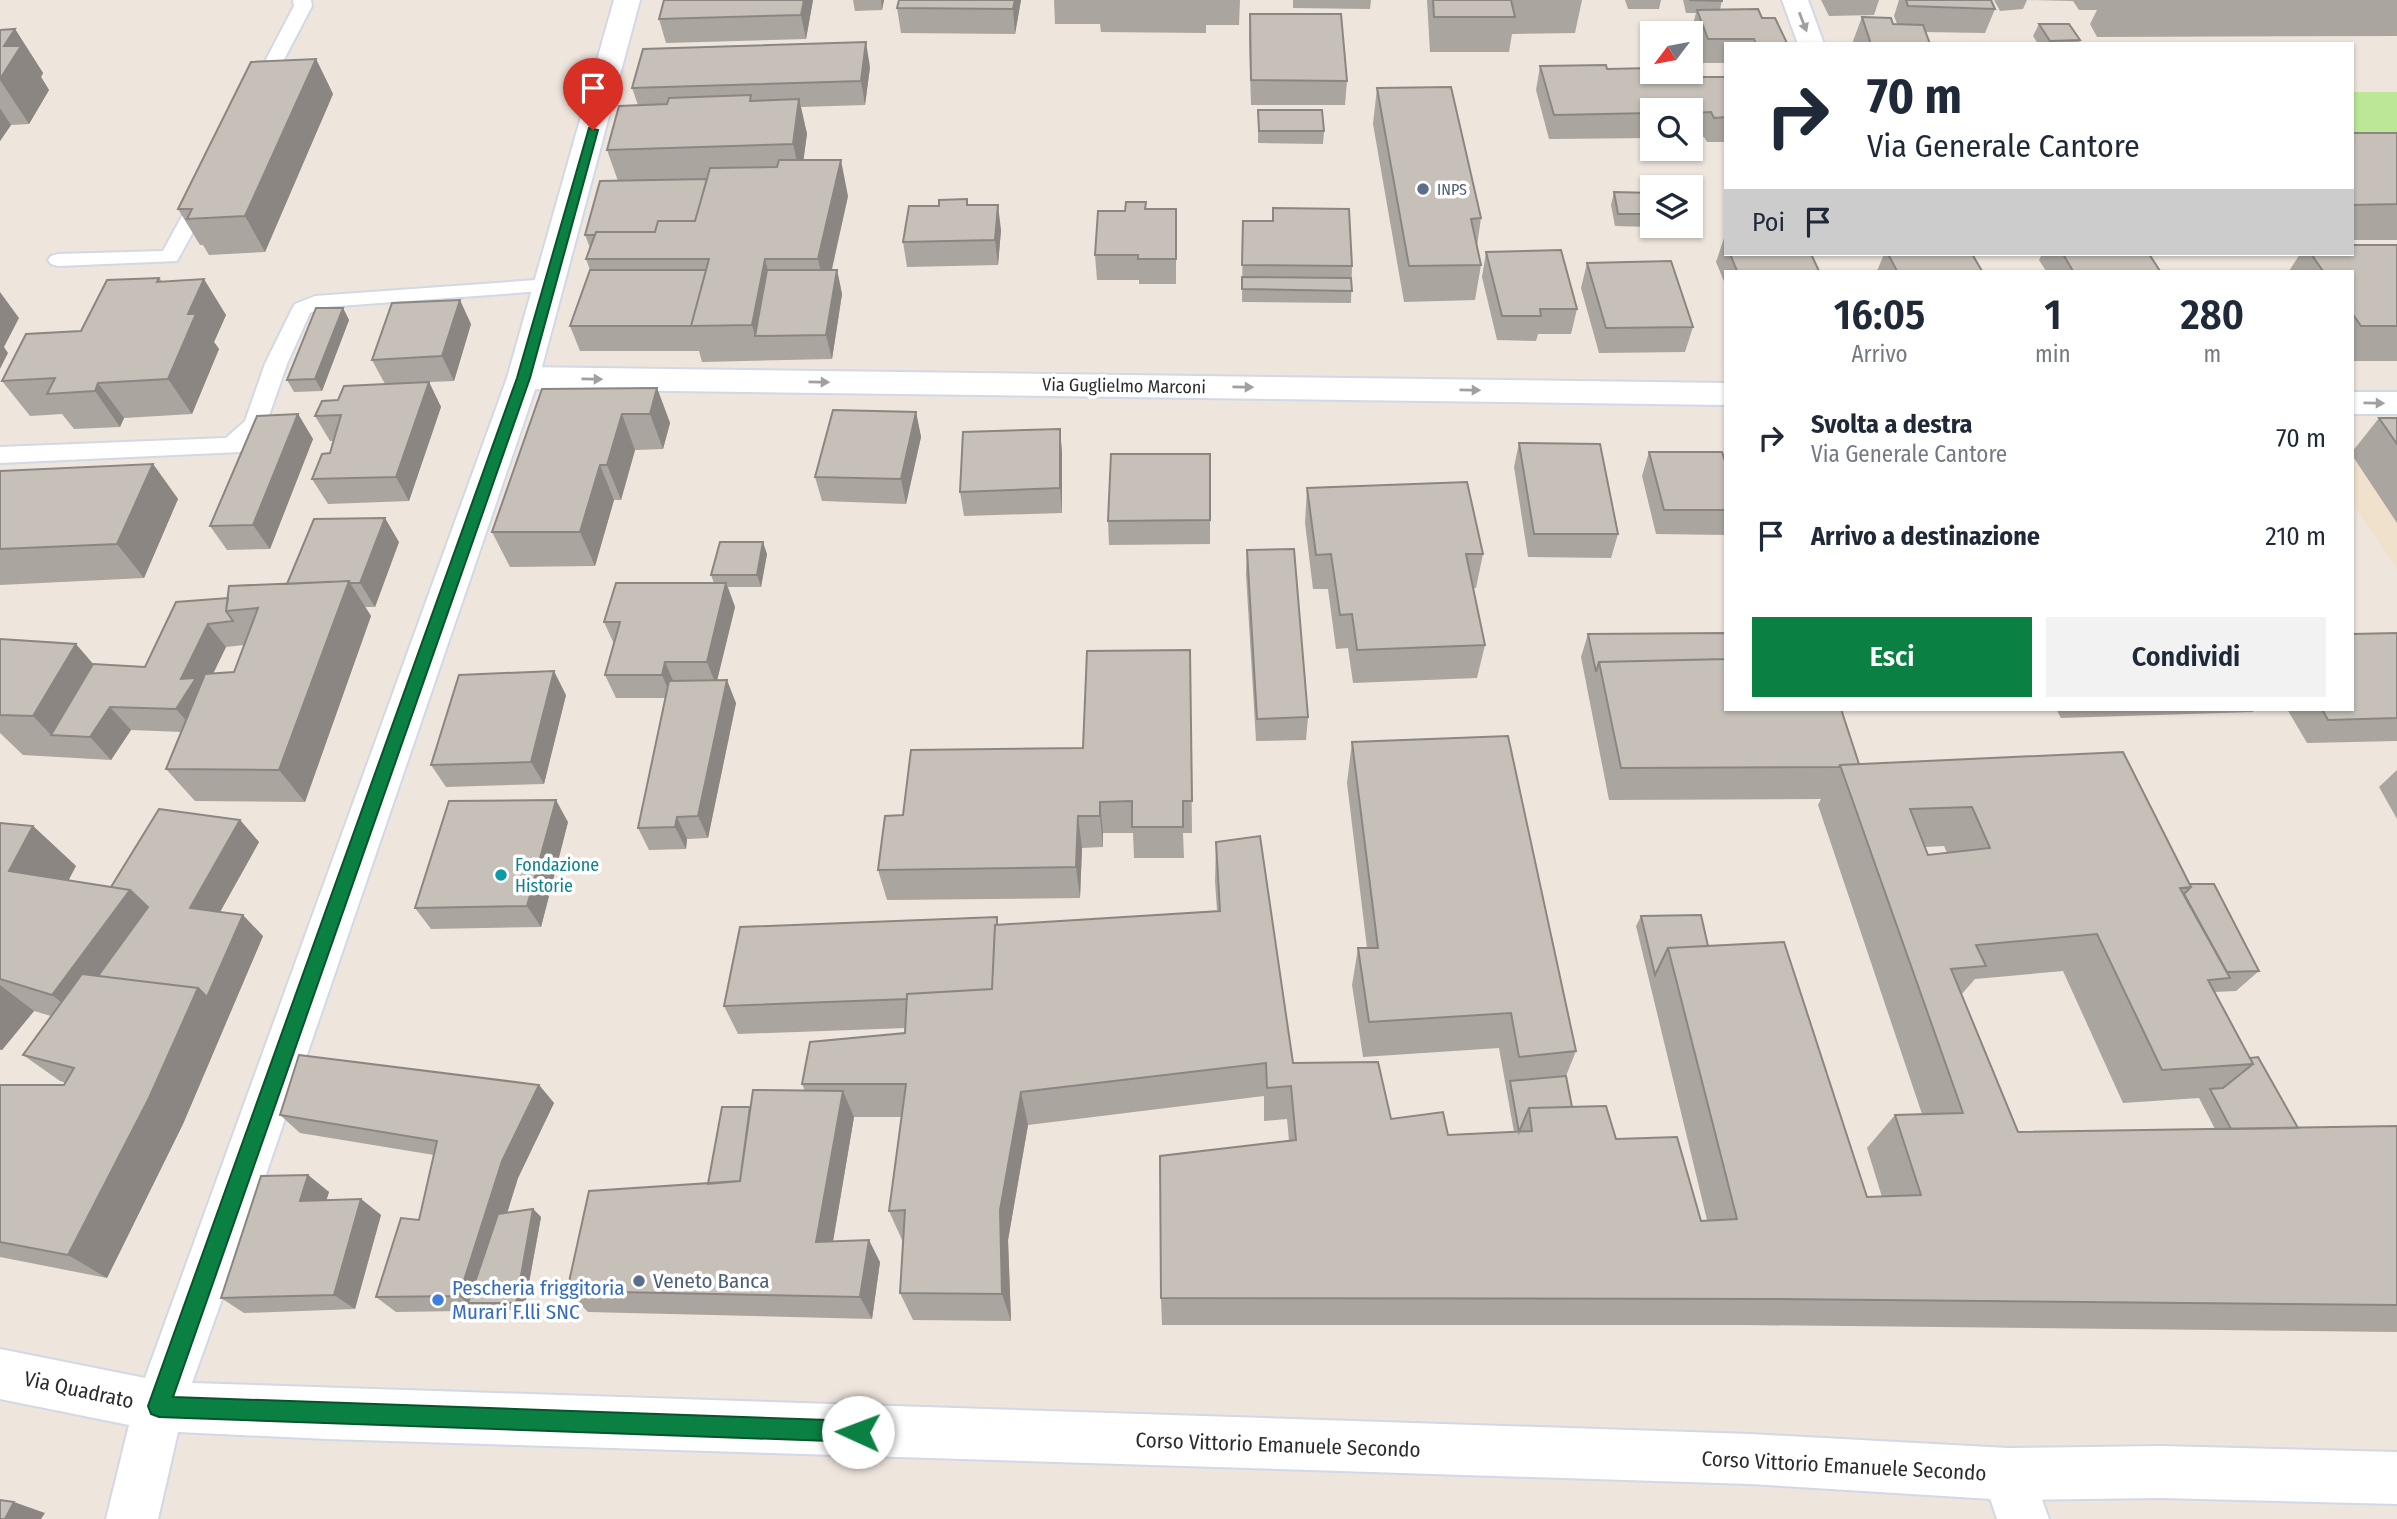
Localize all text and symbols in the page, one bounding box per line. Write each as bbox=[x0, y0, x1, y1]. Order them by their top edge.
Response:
one-way arrow bbox=[1798, 11, 1809, 32]
north arrow bbox=[1640, 21, 1703, 84]
map controls bbox=[1640, 21, 1703, 238]
pin bbox=[563, 58, 623, 130]
text: 70 m bbox=[1867, 67, 1962, 126]
icon: arrive bbox=[574, 69, 612, 107]
icon: right bbox=[1752, 70, 1843, 161]
button: search bbox=[1640, 98, 1703, 161]
text: Via Generale Cantore bbox=[1867, 127, 2140, 165]
button: layers bbox=[1640, 175, 1703, 238]
place label: INPS bbox=[1437, 180, 1467, 199]
marker: INPS bbox=[1415, 181, 1431, 197]
icon: arrive bbox=[1799, 203, 1837, 241]
text: Poi bbox=[1752, 207, 1785, 238]
text: 16:05 bbox=[1834, 290, 1925, 340]
text: 1 bbox=[2044, 290, 2062, 340]
text: 280 bbox=[2180, 290, 2244, 340]
text: Arrivo bbox=[1851, 340, 1908, 368]
text: min bbox=[2035, 340, 2071, 368]
text: m bbox=[2204, 340, 2221, 368]
one-way arrow bbox=[581, 373, 603, 385]
street label: Via Guglielmo Marconi bbox=[1042, 374, 1206, 398]
one-way arrow bbox=[808, 376, 830, 388]
one-way arrow bbox=[1232, 382, 1254, 393]
one-way arrow bbox=[1459, 385, 1481, 396]
one-way arrow bbox=[2364, 397, 2386, 409]
text: Svolta a destra bbox=[1811, 409, 1972, 440]
icon: right bbox=[1752, 419, 1790, 457]
text: 70 m bbox=[2276, 423, 2326, 454]
text: Via Generale Cantore bbox=[1811, 440, 2007, 468]
icon: arrive bbox=[1752, 517, 1790, 555]
text: Arrivo a destinazione bbox=[1811, 521, 2040, 552]
text: 210 m bbox=[2265, 521, 2326, 552]
button: Esci bbox=[1752, 617, 2032, 697]
button: Condividi bbox=[2046, 617, 2326, 697]
place label: Fondazione Historie bbox=[515, 854, 599, 897]
marker: Fondazione Historie bbox=[493, 867, 509, 883]
place label: Veneto Banca bbox=[653, 1268, 769, 1294]
marker: Veneto Banca bbox=[631, 1273, 647, 1289]
place label: Pescheria friggitoria Murari F.lli SNC bbox=[452, 1275, 625, 1325]
marker: Pescheria friggitoria Murari F.lli SNC bbox=[430, 1292, 446, 1308]
street label: Via Quadrato bbox=[22, 1366, 136, 1414]
position arrow bbox=[821, 1395, 895, 1469]
street label: Corso Vittorio Emanuele Secondo bbox=[1135, 1427, 1421, 1463]
street label: Corso Vittorio Emanuele Secondo bbox=[1701, 1446, 1987, 1486]

